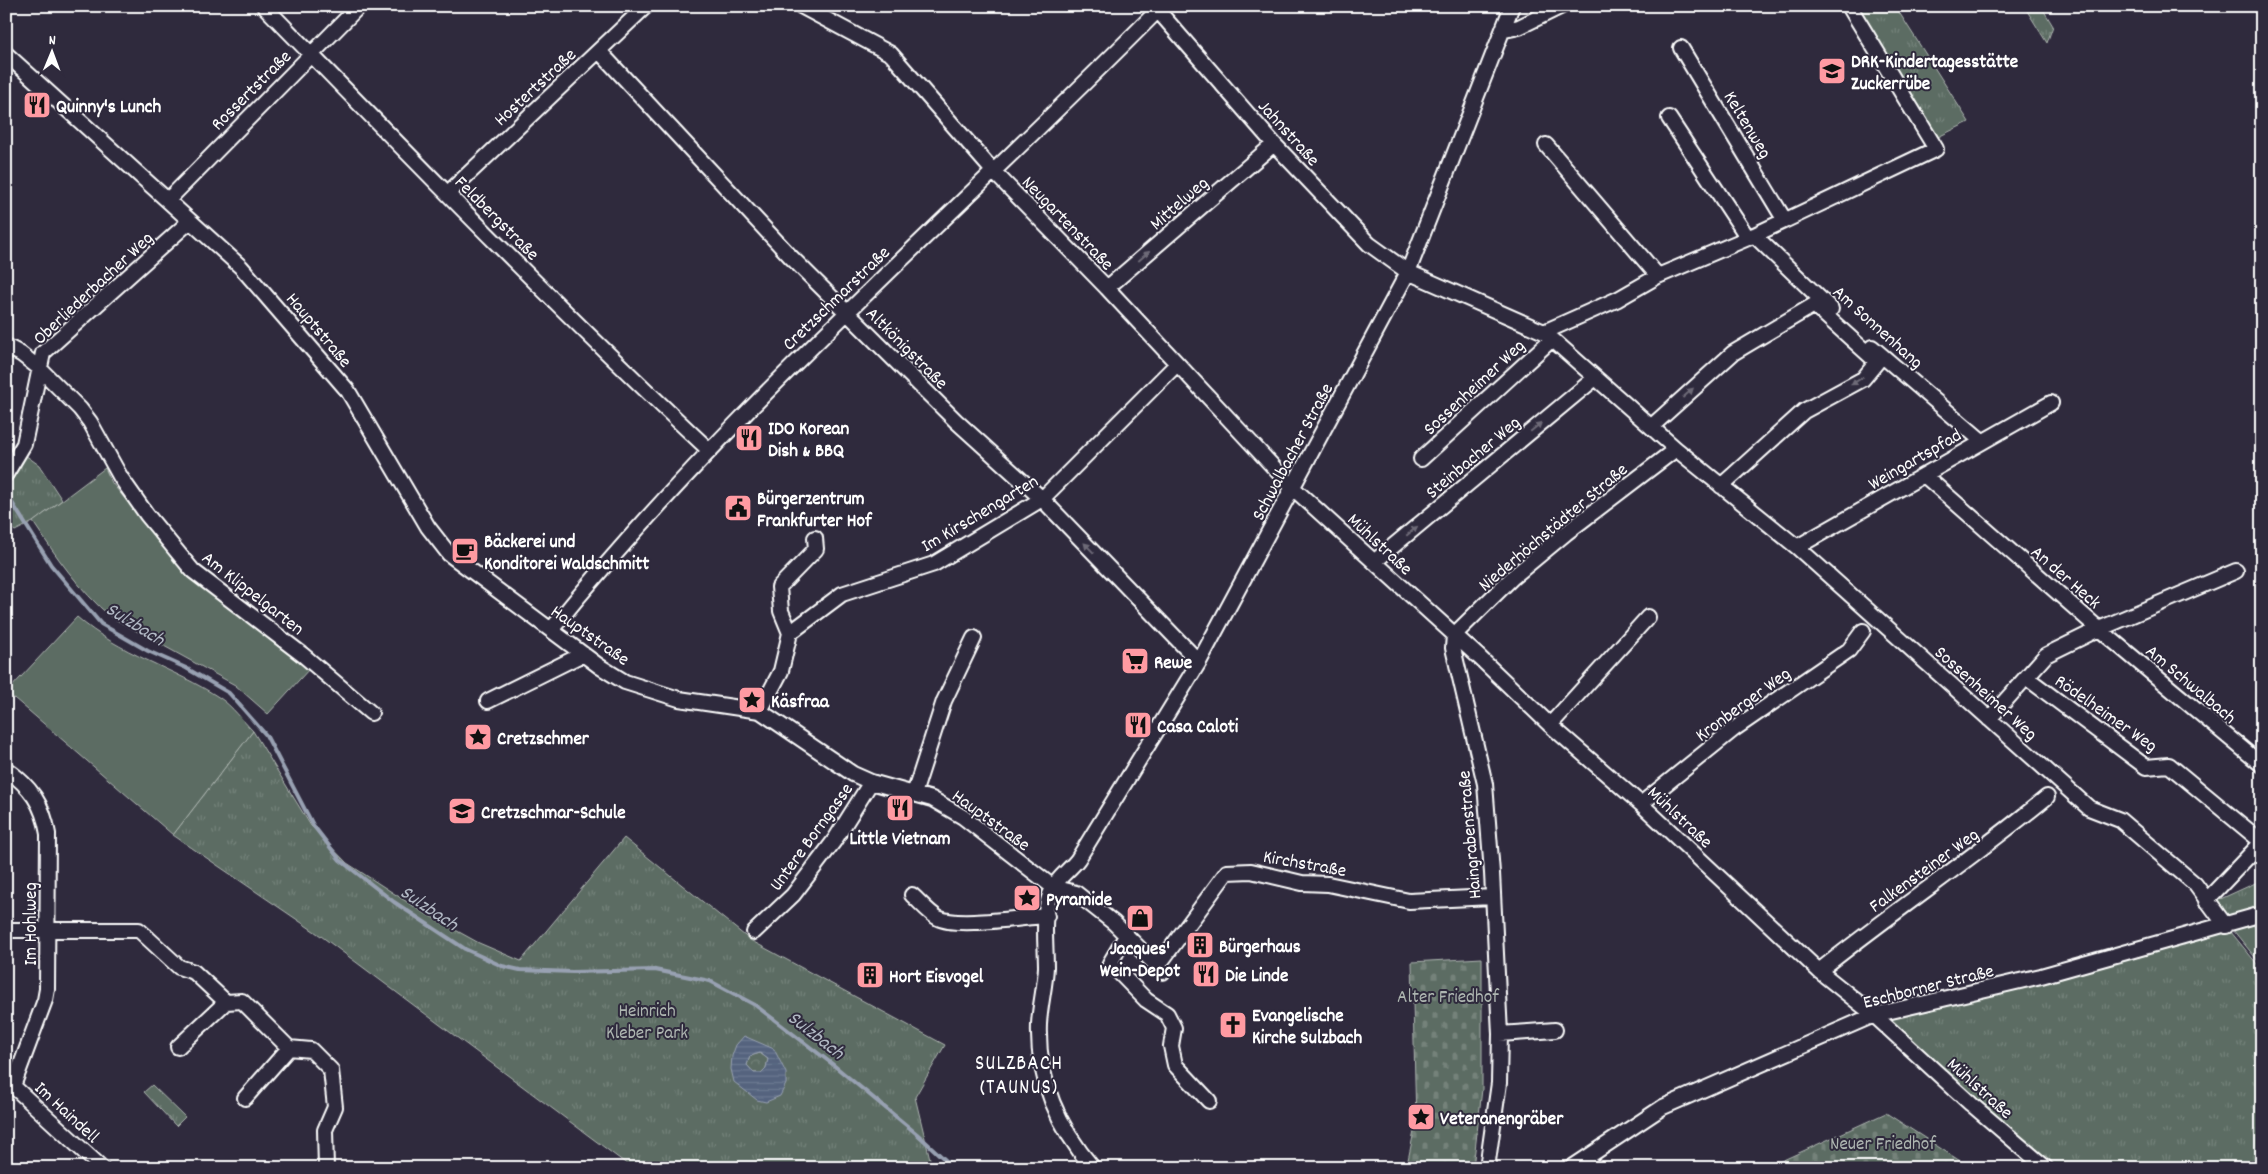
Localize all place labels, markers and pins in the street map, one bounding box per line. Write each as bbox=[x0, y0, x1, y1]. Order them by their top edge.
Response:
place label: DRK-Kindertagesstätte Zuckerrübe bbox=[1851, 50, 2018, 99]
school or university icon: DRK-Kindertagesstätte Zuckerrübe bbox=[1817, 56, 1847, 86]
restaurant icon: Quinny's Lunch bbox=[22, 90, 52, 120]
place label: Quinny's Lunch bbox=[56, 95, 161, 122]
place label: IDO Korean Dish & BBQ bbox=[768, 417, 850, 466]
restaurant icon: IDO Korean Dish & BBQ bbox=[734, 423, 764, 453]
place label: Bürgerzentrum Frankfurter Hof bbox=[757, 487, 873, 536]
public building icon: Bürgerzentrum Frankfurter Hof bbox=[723, 493, 753, 523]
place label: Bäckerei und Konditorei Waldschmitt bbox=[484, 530, 649, 579]
cafe icon: Bäckerei und Konditorei Waldschmitt bbox=[450, 536, 480, 566]
supermarket icon: Rewe bbox=[1120, 646, 1150, 676]
place label: Rewe bbox=[1154, 651, 1192, 678]
place icon: Käsfraa bbox=[737, 685, 767, 715]
place label: Käsfraa bbox=[771, 690, 830, 717]
restaurant icon: Casa Caloti bbox=[1123, 710, 1153, 740]
place label: Casa Caloti bbox=[1157, 715, 1239, 742]
place icon: Cretzschmer bbox=[463, 722, 493, 752]
place label: Cretzschmer bbox=[497, 727, 590, 754]
restaurant icon: Little Vietnam bbox=[885, 793, 915, 823]
school or university icon: Cretzschmar-Schule bbox=[447, 796, 477, 826]
place label: Cretzschmar-Schule bbox=[481, 801, 626, 828]
place label: Little Vietnam bbox=[849, 827, 951, 854]
place icon: Pyramide bbox=[1012, 883, 1042, 913]
place label: Pyramide bbox=[1046, 888, 1112, 915]
shop icon: Jacques' Wein-Depot bbox=[1125, 903, 1155, 933]
building icon: Bürgerhaus bbox=[1185, 930, 1215, 960]
place label: Bürgerhaus bbox=[1219, 935, 1301, 962]
place label: Jacques' Wein-Depot bbox=[1100, 937, 1180, 986]
restaurant icon: Die Linde bbox=[1191, 959, 1221, 989]
building icon: Hort Eisvogel bbox=[855, 960, 885, 990]
place label: Die Linde bbox=[1225, 964, 1288, 991]
place label: Hort Eisvogel bbox=[889, 965, 984, 992]
place label: Evangelische Kirche Sulzbach bbox=[1252, 1004, 1362, 1053]
church icon: Evangelische Kirche Sulzbach bbox=[1218, 1010, 1248, 1040]
place icon: Veteranengräber bbox=[1406, 1102, 1436, 1132]
place label: Veteranengräber bbox=[1440, 1107, 1564, 1134]

